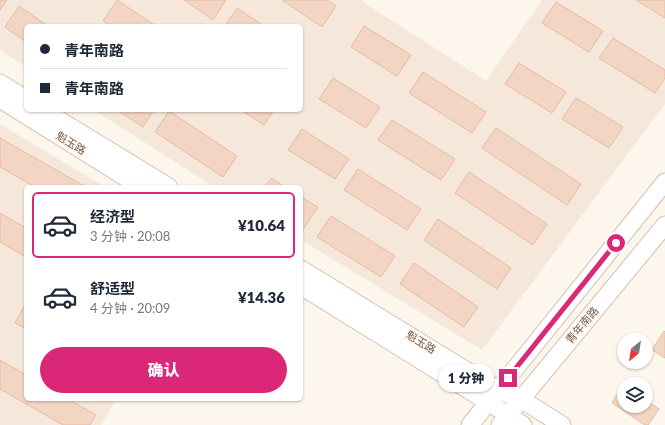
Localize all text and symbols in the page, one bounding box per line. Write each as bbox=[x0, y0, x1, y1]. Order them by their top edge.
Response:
text: 青年南路 bbox=[64, 41, 124, 59]
text: 青年南路 bbox=[64, 79, 124, 97]
street label: 魁玉路 bbox=[54, 128, 89, 157]
icon: car bbox=[42, 207, 78, 243]
text: 经济型 bbox=[90, 207, 135, 225]
text: ¥10.64 bbox=[238, 216, 285, 234]
text: 3 分钟 · 20:08 bbox=[90, 228, 170, 244]
route start bbox=[607, 234, 625, 252]
icon: car bbox=[42, 279, 78, 315]
text: 舒适型 bbox=[90, 279, 135, 297]
text: ¥14.36 bbox=[238, 288, 285, 306]
text: 4 分钟 · 20:09 bbox=[90, 300, 170, 316]
street label: 青年南路 bbox=[562, 304, 601, 346]
street label: 魁玉路 bbox=[404, 327, 439, 356]
north arrow bbox=[617, 333, 653, 369]
map controls bbox=[617, 333, 653, 413]
button: 确认 bbox=[40, 347, 287, 393]
callout: 1 分钟 bbox=[438, 364, 494, 392]
route end bbox=[499, 369, 517, 387]
text: 1 分钟 bbox=[448, 370, 484, 386]
button: layers bbox=[617, 377, 653, 413]

